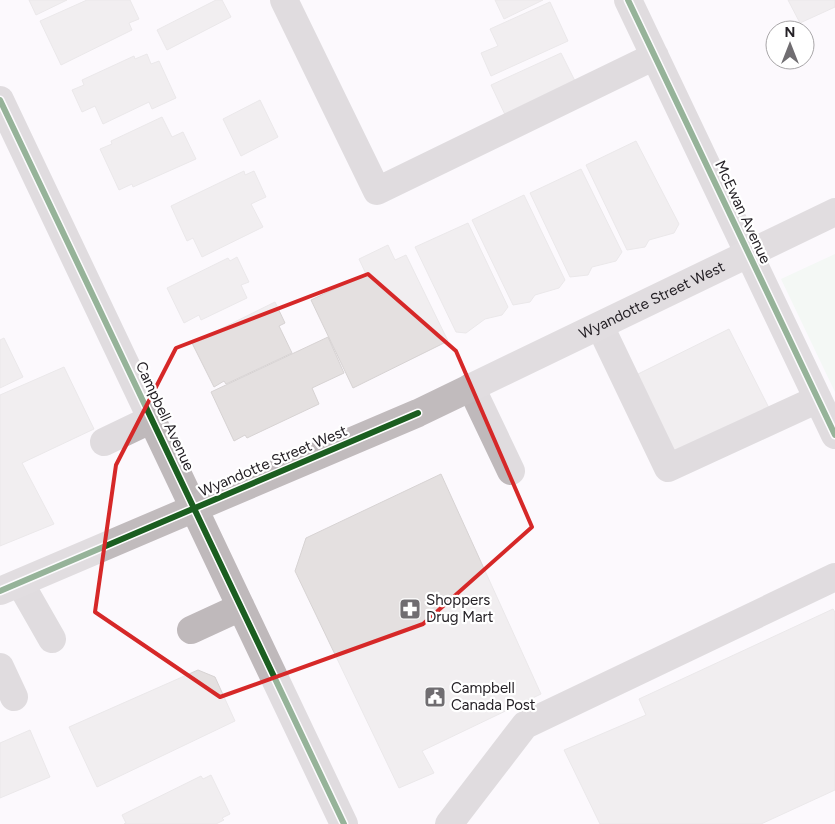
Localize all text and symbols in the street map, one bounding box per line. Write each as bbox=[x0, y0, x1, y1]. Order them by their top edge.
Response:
north arrow bbox=[765, 20, 815, 70]
text: N bbox=[785, 24, 795, 41]
street label: McEwan Avenue bbox=[711, 158, 775, 266]
street label: Wyandotte Street West bbox=[576, 257, 728, 343]
street label: Campbell Avenue bbox=[132, 359, 198, 473]
street label: Wyandotte Street West bbox=[196, 421, 350, 500]
place label: Shoppers Drug Mart bbox=[426, 591, 494, 626]
pharmacy icon: Shoppers Drug Mart bbox=[398, 597, 422, 621]
place label: Campbell Canada Post bbox=[451, 679, 536, 714]
public building icon: Campbell Canada Post bbox=[423, 685, 447, 709]

